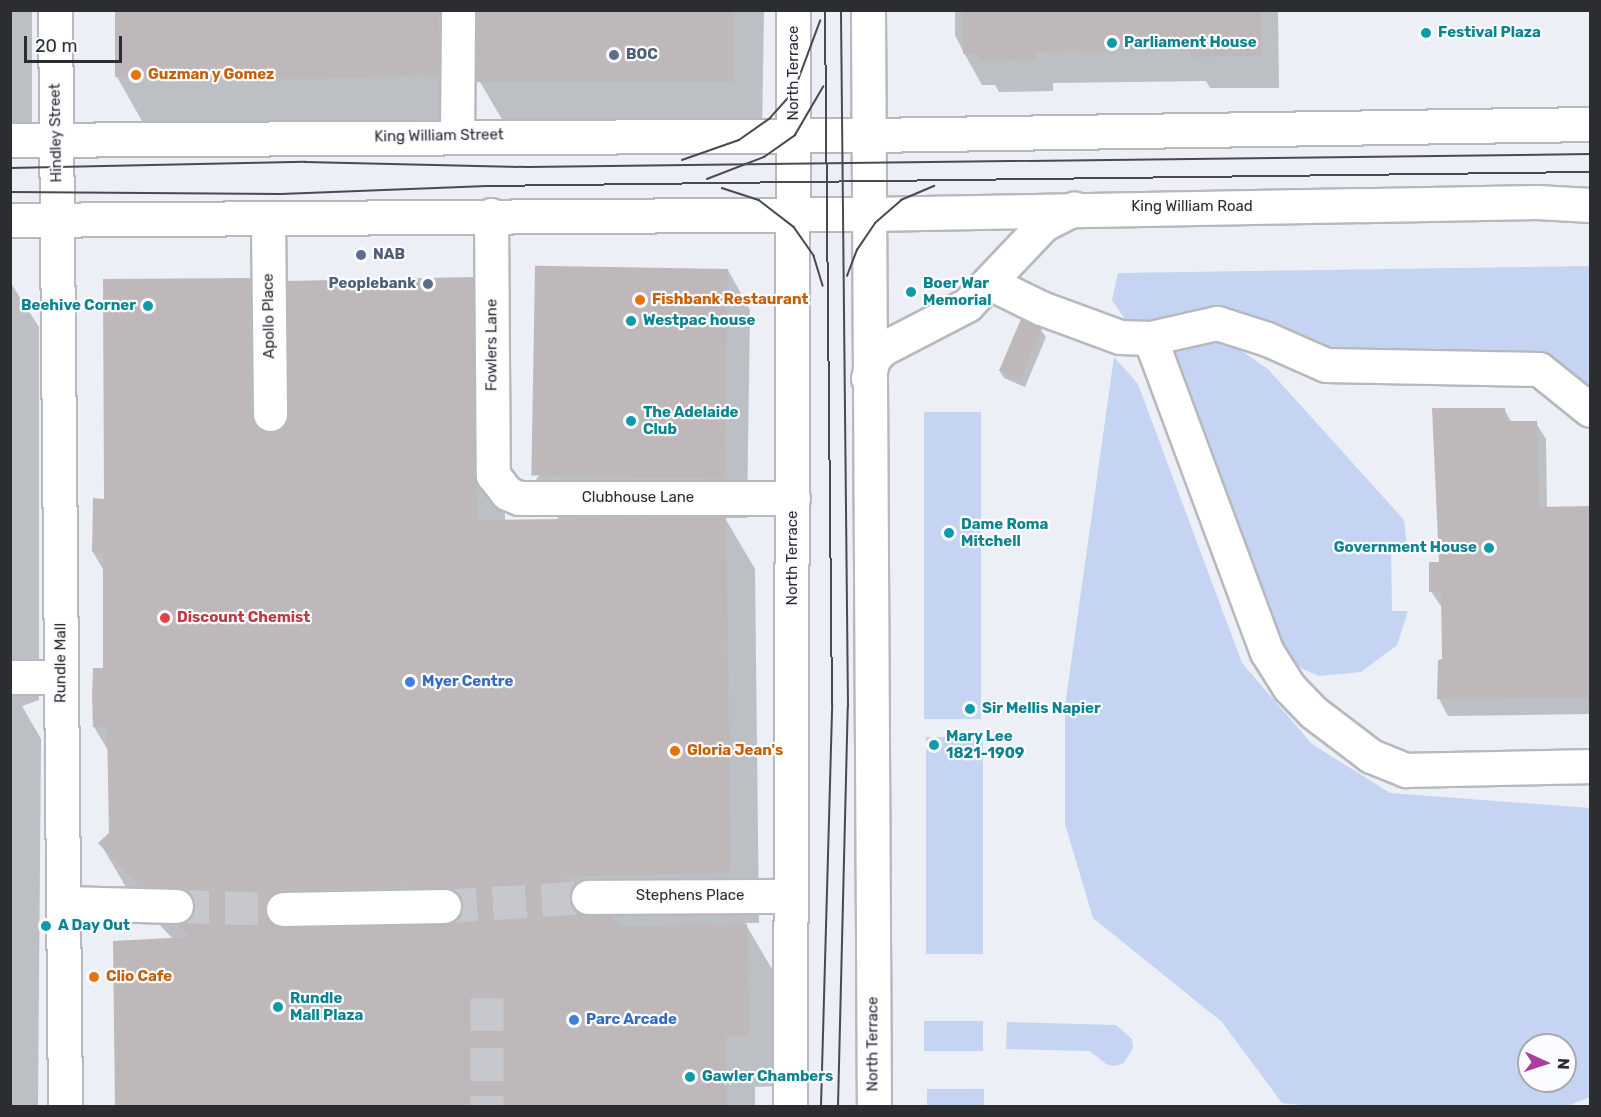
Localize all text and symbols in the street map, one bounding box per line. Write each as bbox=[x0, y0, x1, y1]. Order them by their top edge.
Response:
scale bar bbox=[27, 24, 124, 62]
place label: Festival Plaza bbox=[1438, 24, 1541, 42]
street label: North Terrace bbox=[785, 25, 803, 121]
marker: Festival Plaza bbox=[1419, 26, 1433, 40]
place label: Parliament House bbox=[1124, 34, 1257, 52]
text: 20 m bbox=[35, 35, 77, 57]
marker: Parliament House bbox=[1105, 36, 1119, 50]
place label: BOC bbox=[626, 46, 658, 64]
marker: BOC bbox=[607, 48, 621, 62]
place label: Guzman y Gomez bbox=[148, 66, 275, 84]
marker: Guzman y Gomez bbox=[129, 68, 143, 82]
street label: Hindley Street bbox=[46, 83, 66, 183]
street label: King William Street bbox=[374, 126, 504, 146]
street label: King William Road bbox=[1131, 198, 1253, 216]
place label: NAB bbox=[373, 246, 405, 264]
marker: NAB bbox=[354, 248, 368, 262]
street label: Apollo Place bbox=[259, 273, 279, 359]
place label: Boer War Memorial bbox=[923, 274, 991, 309]
place label: Peoplebank bbox=[328, 275, 416, 293]
marker: Peoplebank bbox=[421, 277, 435, 291]
marker: Boer War Memorial bbox=[904, 285, 918, 299]
place label: Fishbank Restaurant bbox=[652, 291, 809, 309]
marker: Fishbank Restaurant bbox=[633, 293, 647, 307]
place label: Beehive Corner bbox=[21, 297, 136, 315]
marker: Beehive Corner bbox=[141, 299, 155, 313]
street label: Fowlers Lane bbox=[483, 299, 501, 391]
place label: Westpac house bbox=[643, 312, 755, 330]
marker: Westpac house bbox=[624, 314, 638, 328]
place label: The Adelaide Club bbox=[643, 403, 739, 438]
marker: The Adelaide Club bbox=[624, 414, 638, 428]
street label: Clubhouse Lane bbox=[582, 489, 694, 507]
street label: North Terrace bbox=[784, 510, 802, 606]
place label: Dame Roma Mitchell bbox=[961, 515, 1048, 550]
marker: Dame Roma Mitchell bbox=[942, 526, 956, 540]
place label: Government House bbox=[1334, 539, 1477, 557]
marker: Government House bbox=[1482, 541, 1496, 555]
place label: Discount Chemist bbox=[177, 609, 310, 627]
marker: Discount Chemist bbox=[158, 611, 172, 625]
street label: Rundle Mall bbox=[52, 623, 70, 703]
place label: Myer Centre bbox=[422, 673, 514, 691]
marker: Myer Centre bbox=[403, 675, 417, 689]
place label: Sir Mellis Napier bbox=[982, 700, 1101, 718]
marker: Sir Mellis Napier bbox=[963, 702, 977, 716]
place label: Mary Lee 1821-1909 bbox=[946, 727, 1024, 762]
marker: Mary Lee 1821-1909 bbox=[927, 738, 941, 752]
place label: Gloria Jean's bbox=[687, 742, 783, 760]
marker: Gloria Jean's bbox=[668, 744, 682, 758]
street label: Stephens Place bbox=[636, 887, 744, 905]
place label: A Day Out bbox=[58, 917, 131, 935]
marker: A Day Out bbox=[39, 919, 53, 933]
place label: Clio Cafe bbox=[106, 968, 172, 986]
marker: Clio Cafe bbox=[87, 970, 101, 984]
place label: Rundle Mall Plaza bbox=[290, 989, 363, 1024]
street label: North Terrace bbox=[864, 996, 882, 1092]
marker: Rundle Mall Plaza bbox=[271, 1000, 285, 1014]
place label: Parc Arcade bbox=[586, 1011, 677, 1029]
marker: Parc Arcade bbox=[567, 1013, 581, 1027]
north arrow bbox=[1517, 1033, 1577, 1093]
text: N bbox=[1554, 1058, 1573, 1070]
place label: Gawler Chambers bbox=[702, 1068, 834, 1086]
marker: Gawler Chambers bbox=[683, 1070, 697, 1084]

